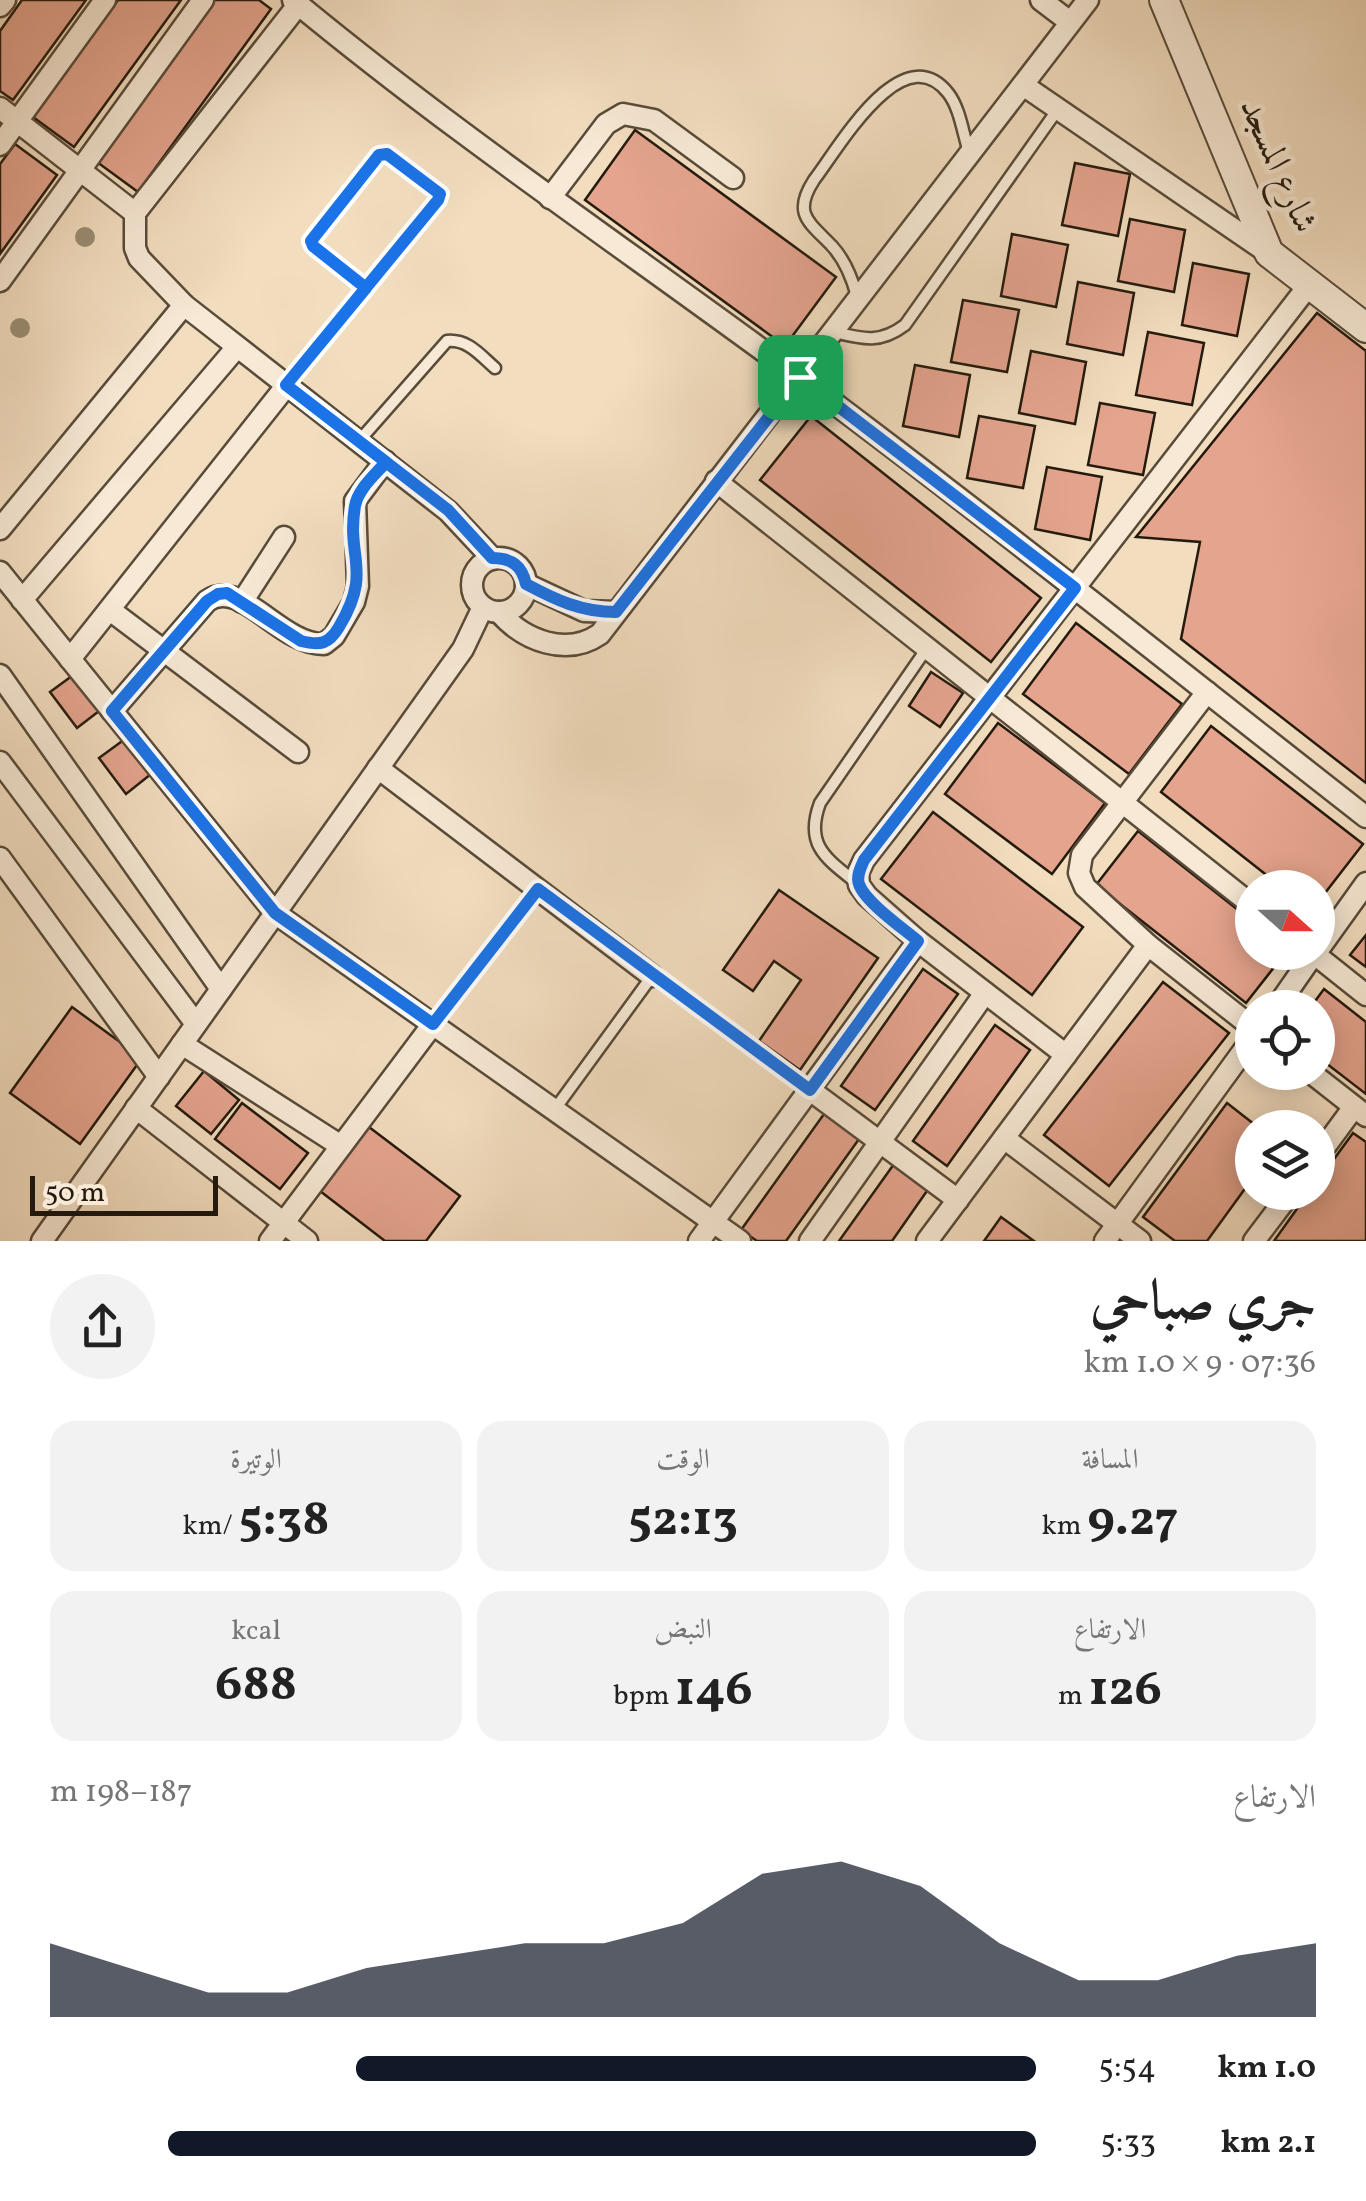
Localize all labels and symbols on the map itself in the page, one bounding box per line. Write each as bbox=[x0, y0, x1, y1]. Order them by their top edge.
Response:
street label: شارع المسجد bbox=[1224, 91, 1328, 242]
pin bbox=[758, 335, 843, 420]
north arrow bbox=[1235, 870, 1335, 970]
scale bar bbox=[30, 1171, 218, 1216]

